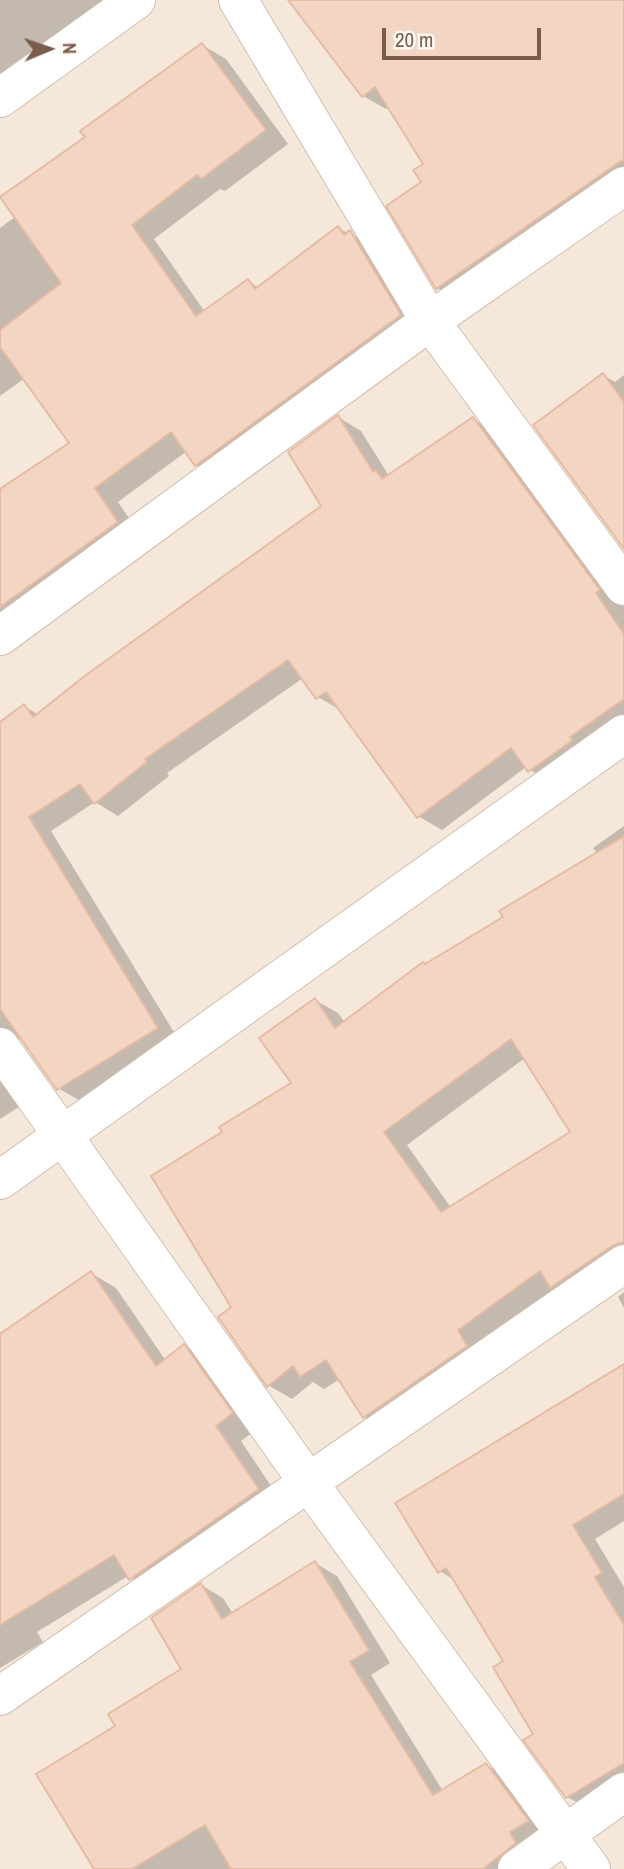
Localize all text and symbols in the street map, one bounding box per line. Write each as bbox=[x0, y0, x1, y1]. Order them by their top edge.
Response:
north arrow bbox=[14, 14, 84, 84]
scale bar bbox=[386, 14, 545, 58]
text: 20 m bbox=[395, 25, 433, 54]
text: N bbox=[57, 42, 83, 54]

